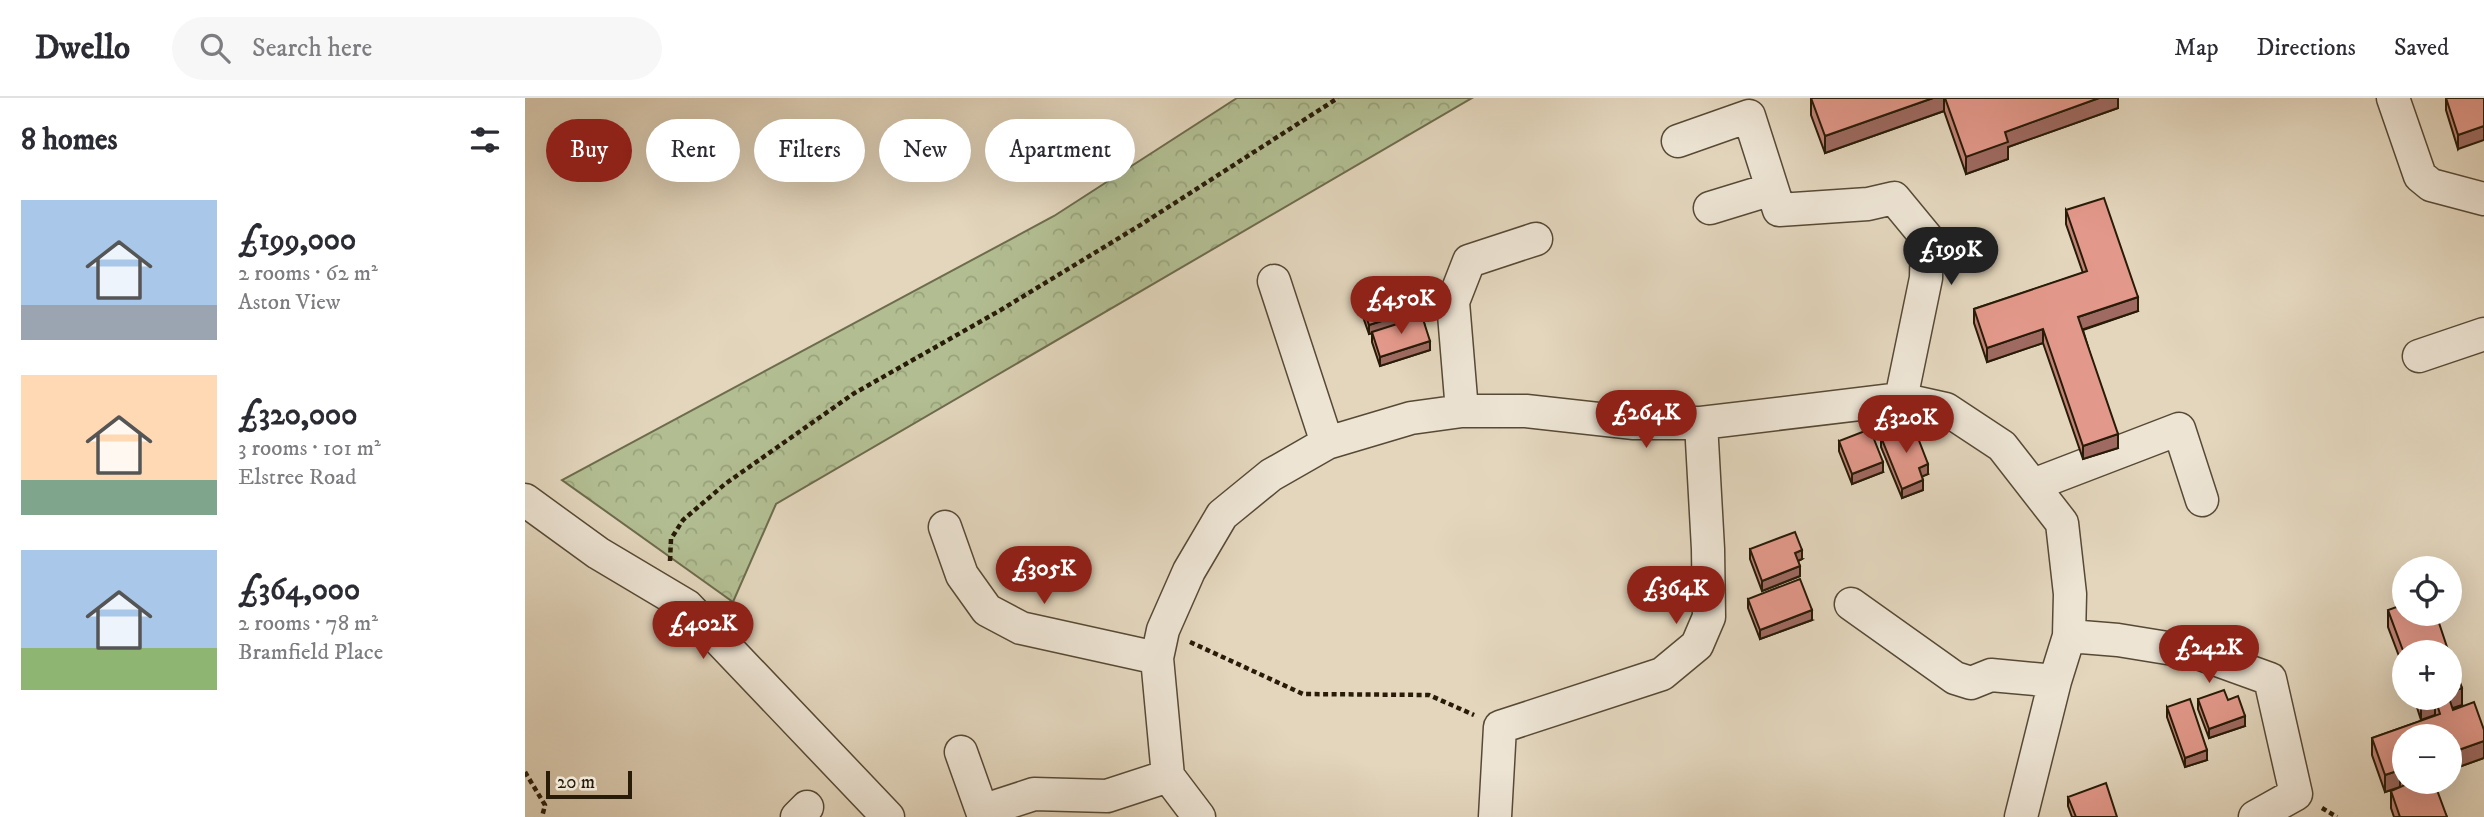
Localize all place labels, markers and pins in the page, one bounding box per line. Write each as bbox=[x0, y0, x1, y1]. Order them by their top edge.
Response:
pin: £199K bbox=[1902, 228, 2000, 287]
pin: £450K bbox=[1352, 276, 1450, 336]
pin: £264K bbox=[1597, 390, 1695, 450]
pin: £320K bbox=[1857, 396, 1955, 455]
pin: £305K bbox=[995, 546, 1093, 606]
pin: £364K bbox=[1627, 566, 1725, 626]
pin: £402K bbox=[654, 602, 752, 661]
pin: £242K bbox=[2160, 626, 2258, 685]

